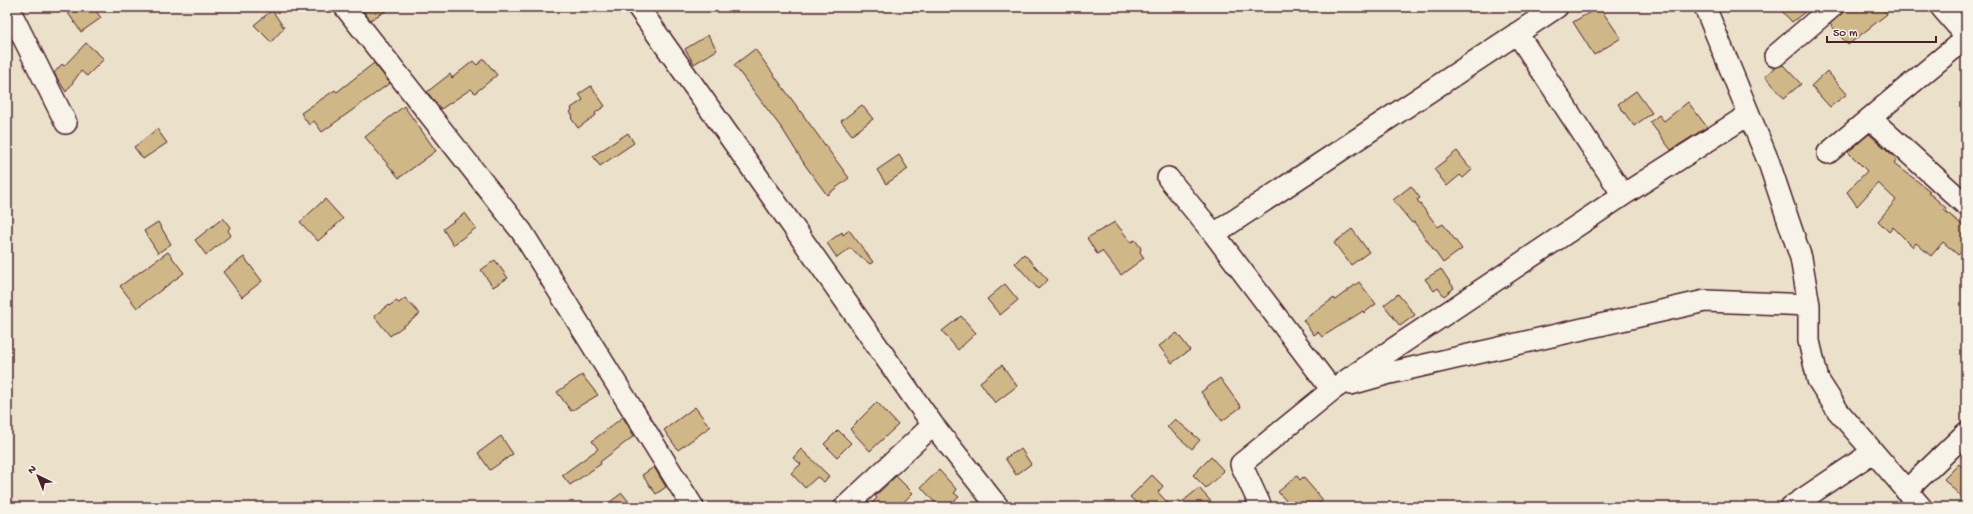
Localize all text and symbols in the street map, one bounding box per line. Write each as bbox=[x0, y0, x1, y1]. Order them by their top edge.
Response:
scale bar bbox=[1827, 18, 1936, 44]
text: 50 m bbox=[1833, 27, 1858, 41]
north arrow bbox=[18, 456, 58, 496]
text: N bbox=[26, 463, 39, 477]

